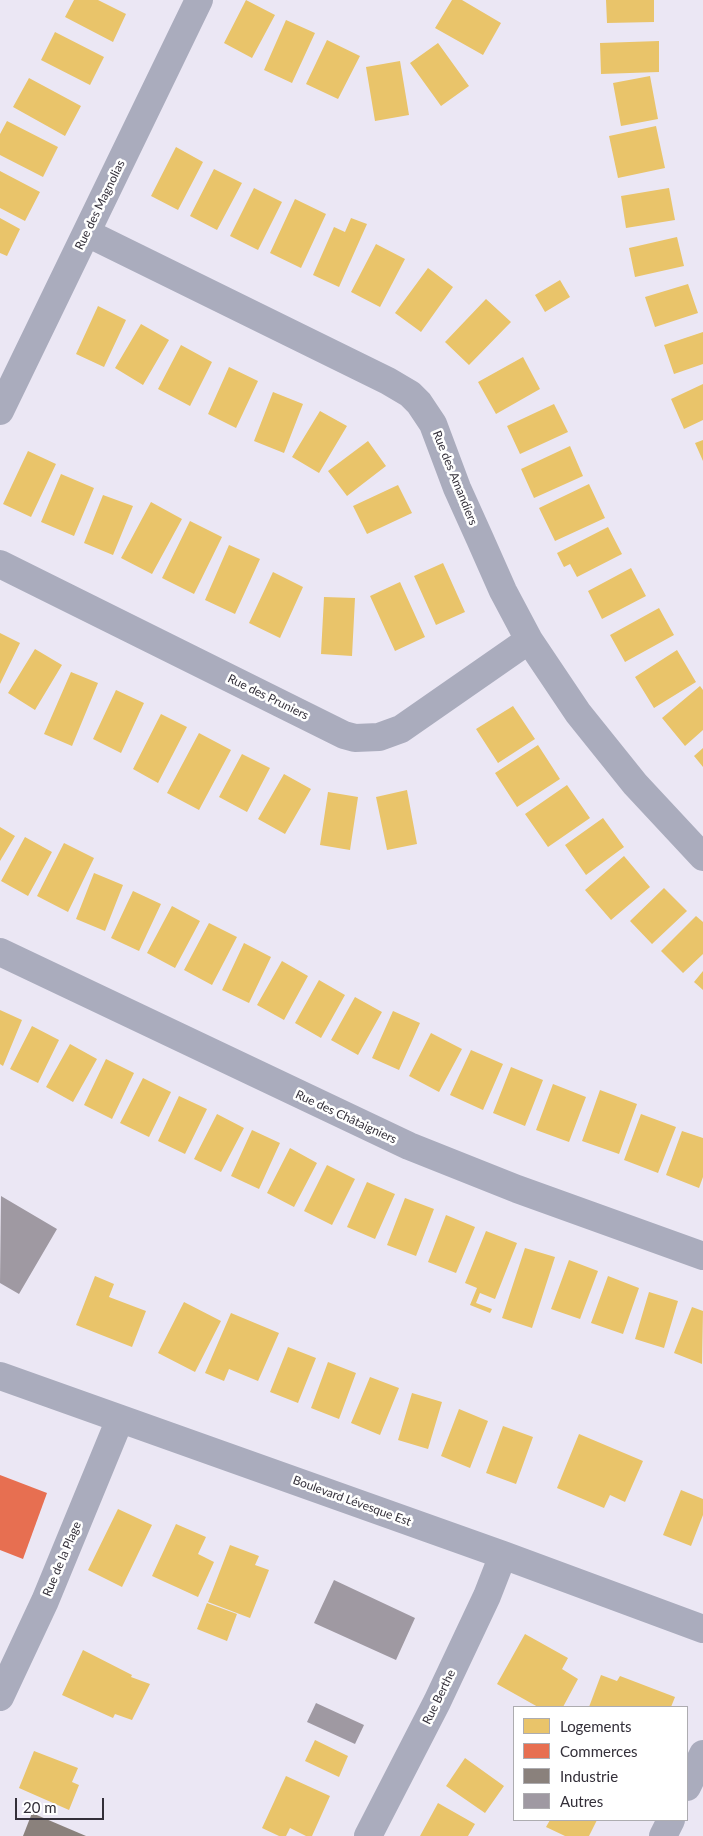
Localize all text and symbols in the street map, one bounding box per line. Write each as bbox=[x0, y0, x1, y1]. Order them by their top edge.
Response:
street label: Rue des Magnolias bbox=[72, 158, 128, 252]
street label: Rue des Amandiers bbox=[429, 429, 481, 527]
street label: Rue des Pruniers bbox=[225, 671, 311, 723]
street label: Rue des Châtaigniers bbox=[293, 1087, 399, 1147]
street label: Boulevard Lévesque Est bbox=[291, 1473, 413, 1529]
street label: Rue de la Plage bbox=[40, 1519, 84, 1599]
street label: Rue Berthe bbox=[420, 1667, 458, 1727]
legend bbox=[513, 1706, 688, 1821]
text: Logements bbox=[560, 1717, 632, 1735]
text: Commerces bbox=[560, 1742, 638, 1760]
text: Industrie bbox=[560, 1767, 618, 1785]
scale bar bbox=[18, 1788, 106, 1820]
text: Autres bbox=[560, 1792, 603, 1810]
text: 20 m bbox=[23, 1798, 57, 1816]

